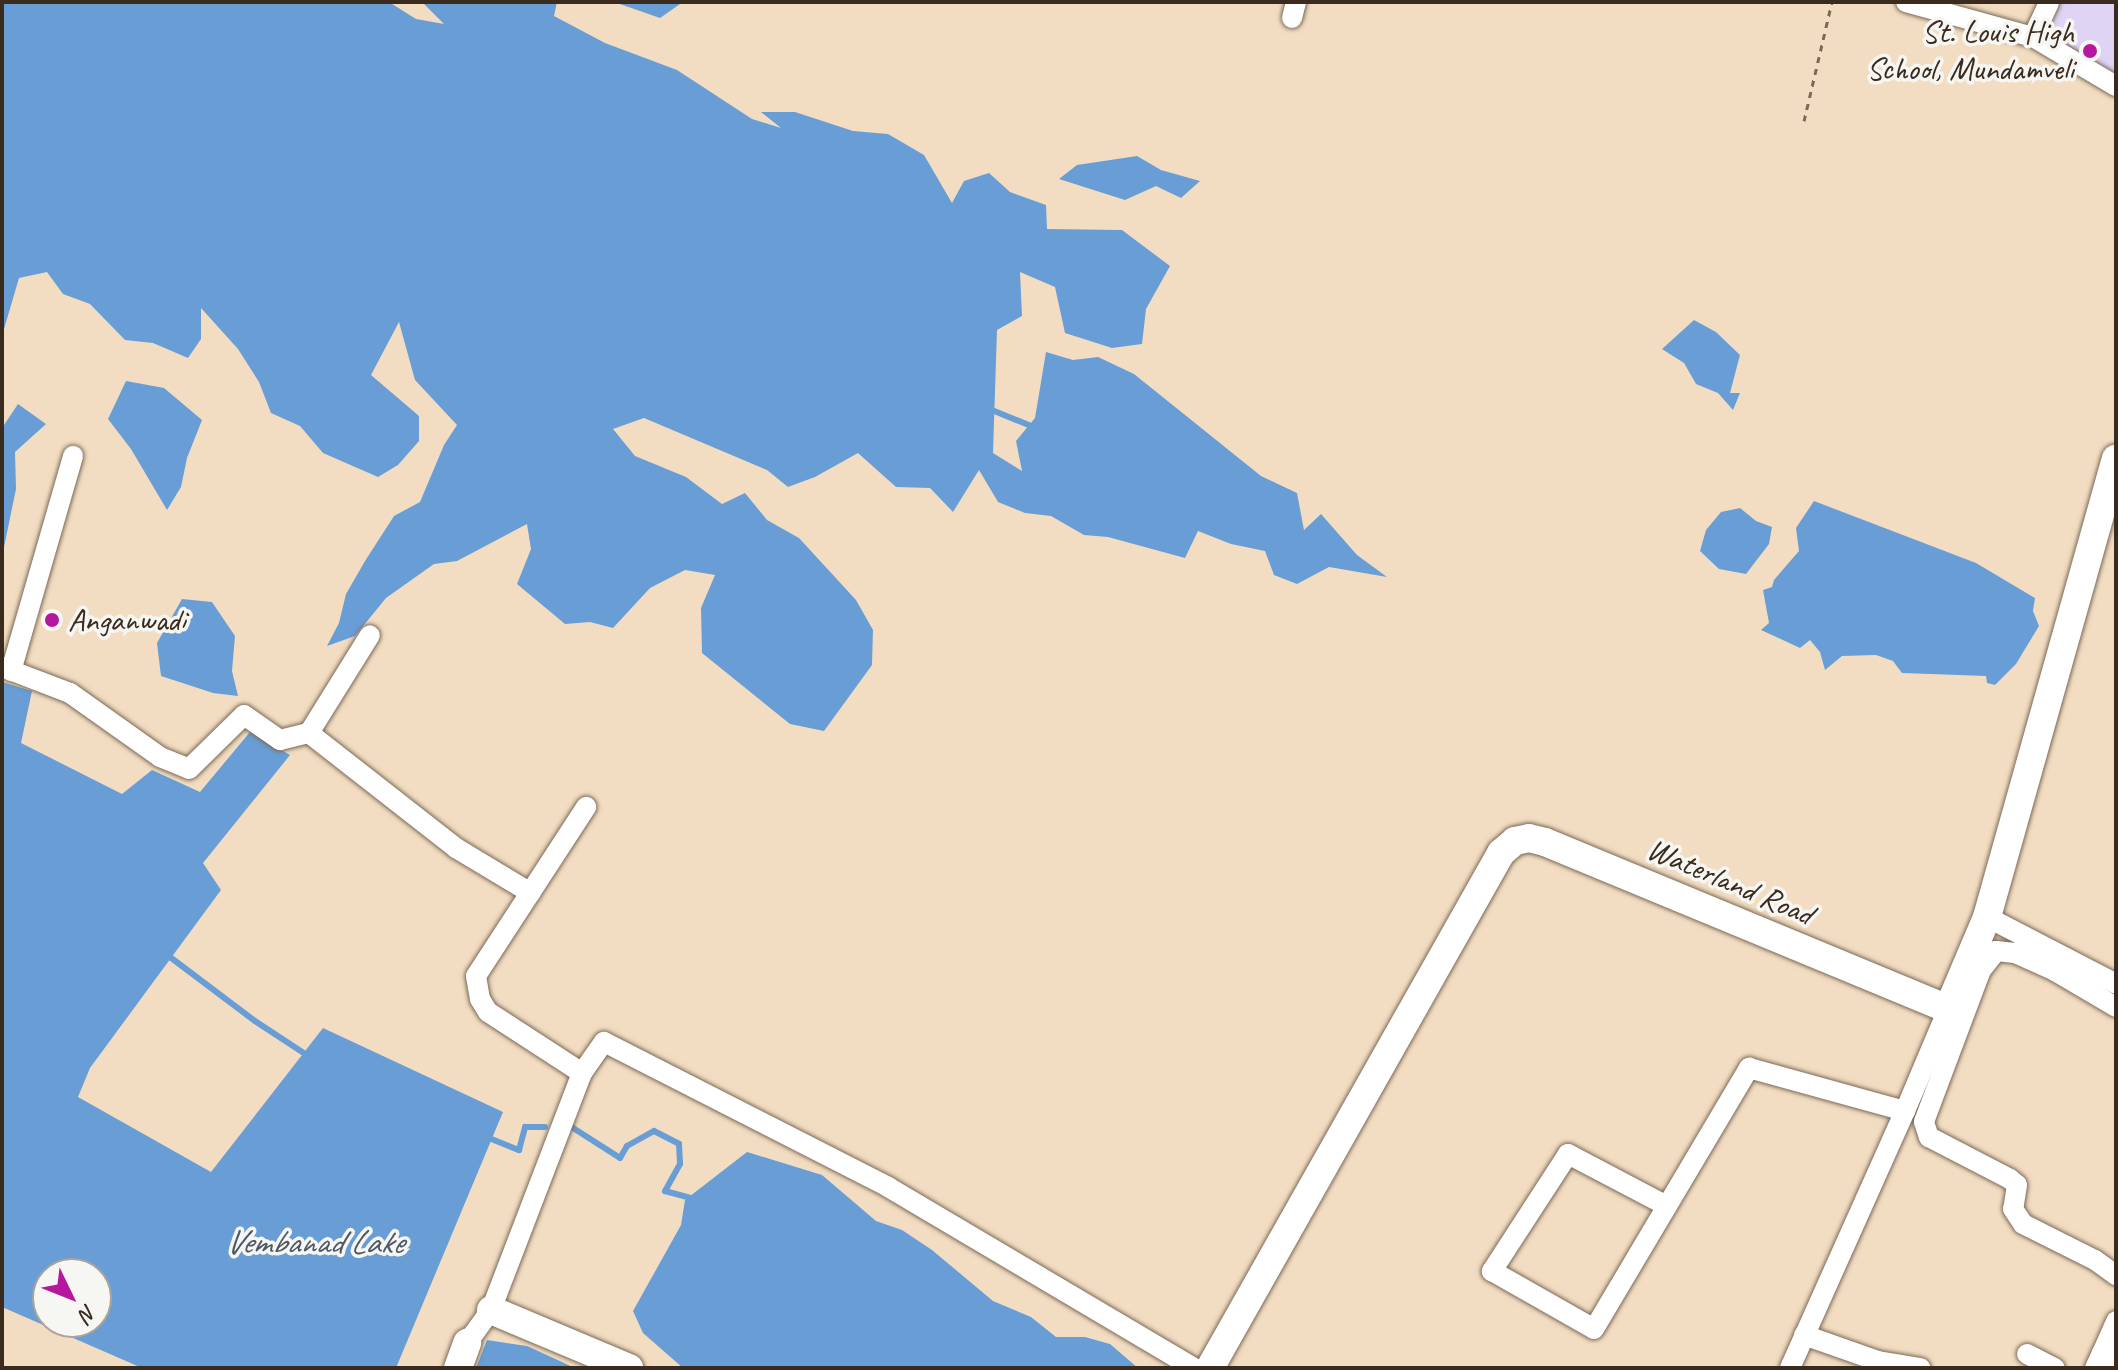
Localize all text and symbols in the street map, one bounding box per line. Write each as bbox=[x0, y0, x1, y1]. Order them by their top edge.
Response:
place label: St. Louis High School, Mundamveli bbox=[1866, 14, 2074, 89]
marker: St. Louis High School, Mundamveli bbox=[2081, 42, 2099, 60]
place label: Anganwadi bbox=[68, 601, 186, 639]
marker: Anganwadi bbox=[43, 611, 61, 629]
street label: Waterland Road bbox=[1641, 830, 1819, 934]
water label: Vembanad Lake bbox=[225, 1222, 403, 1262]
north arrow bbox=[32, 1258, 112, 1338]
text: N bbox=[73, 1298, 103, 1328]

